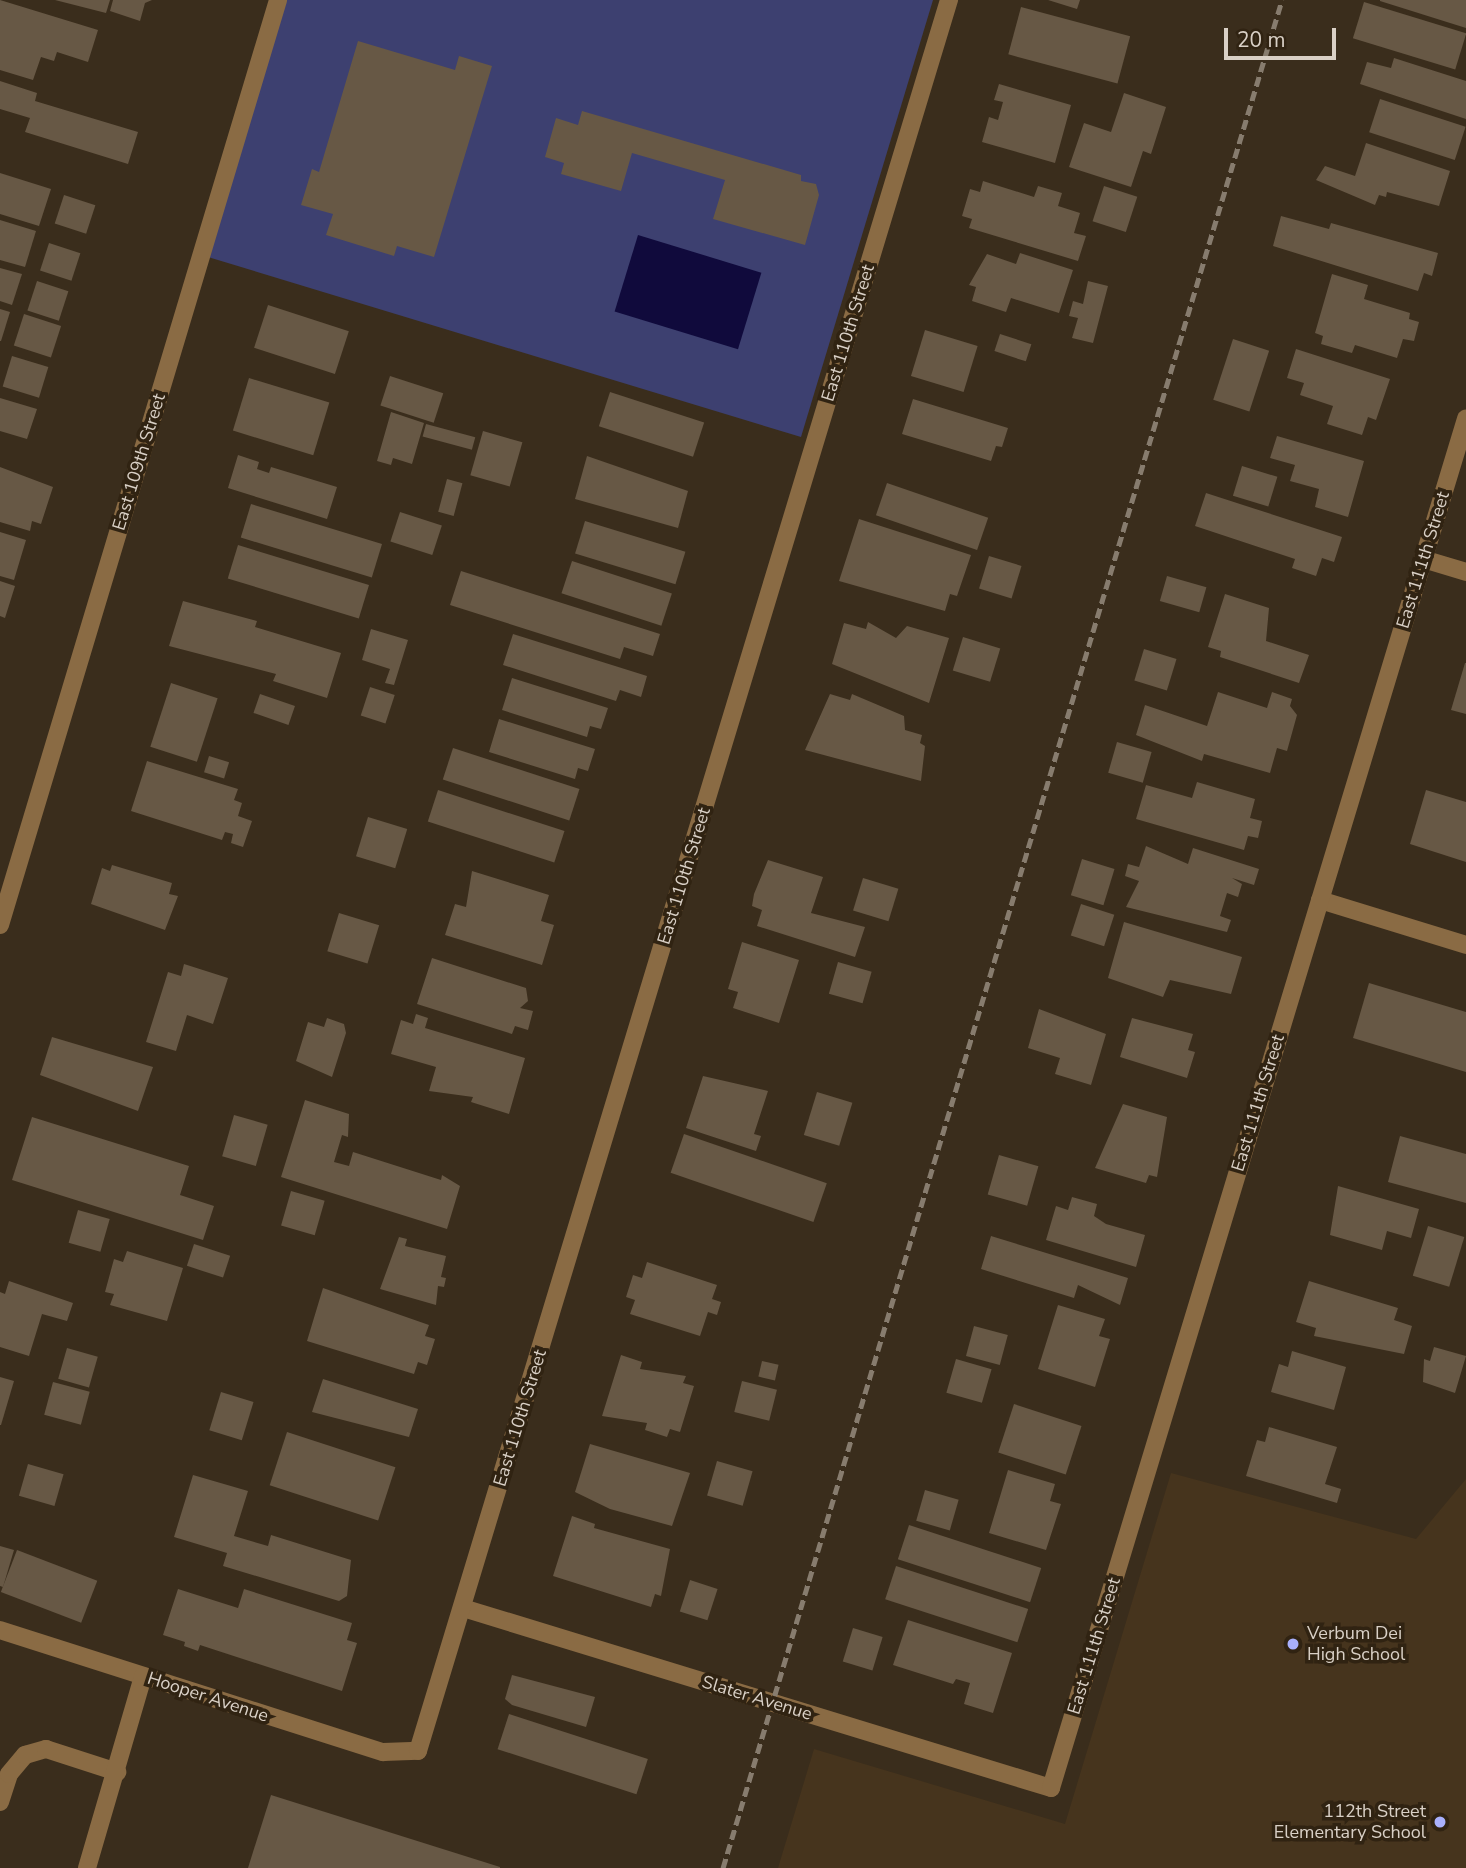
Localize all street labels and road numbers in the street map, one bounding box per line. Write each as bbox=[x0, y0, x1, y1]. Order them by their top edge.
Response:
street label: East 110th Street bbox=[817, 262, 879, 404]
street label: East 109th Street bbox=[108, 391, 170, 533]
street label: East 111th Street bbox=[1392, 489, 1454, 631]
street label: East 110th Street bbox=[653, 805, 715, 947]
street label: East 111th Street bbox=[1227, 1032, 1289, 1174]
street label: East 110th Street bbox=[489, 1347, 551, 1489]
street label: East 111th Street bbox=[1063, 1575, 1125, 1717]
street label: Hooper Avenue bbox=[145, 1667, 271, 1727]
street label: Slater Avenue bbox=[699, 1671, 815, 1725]

